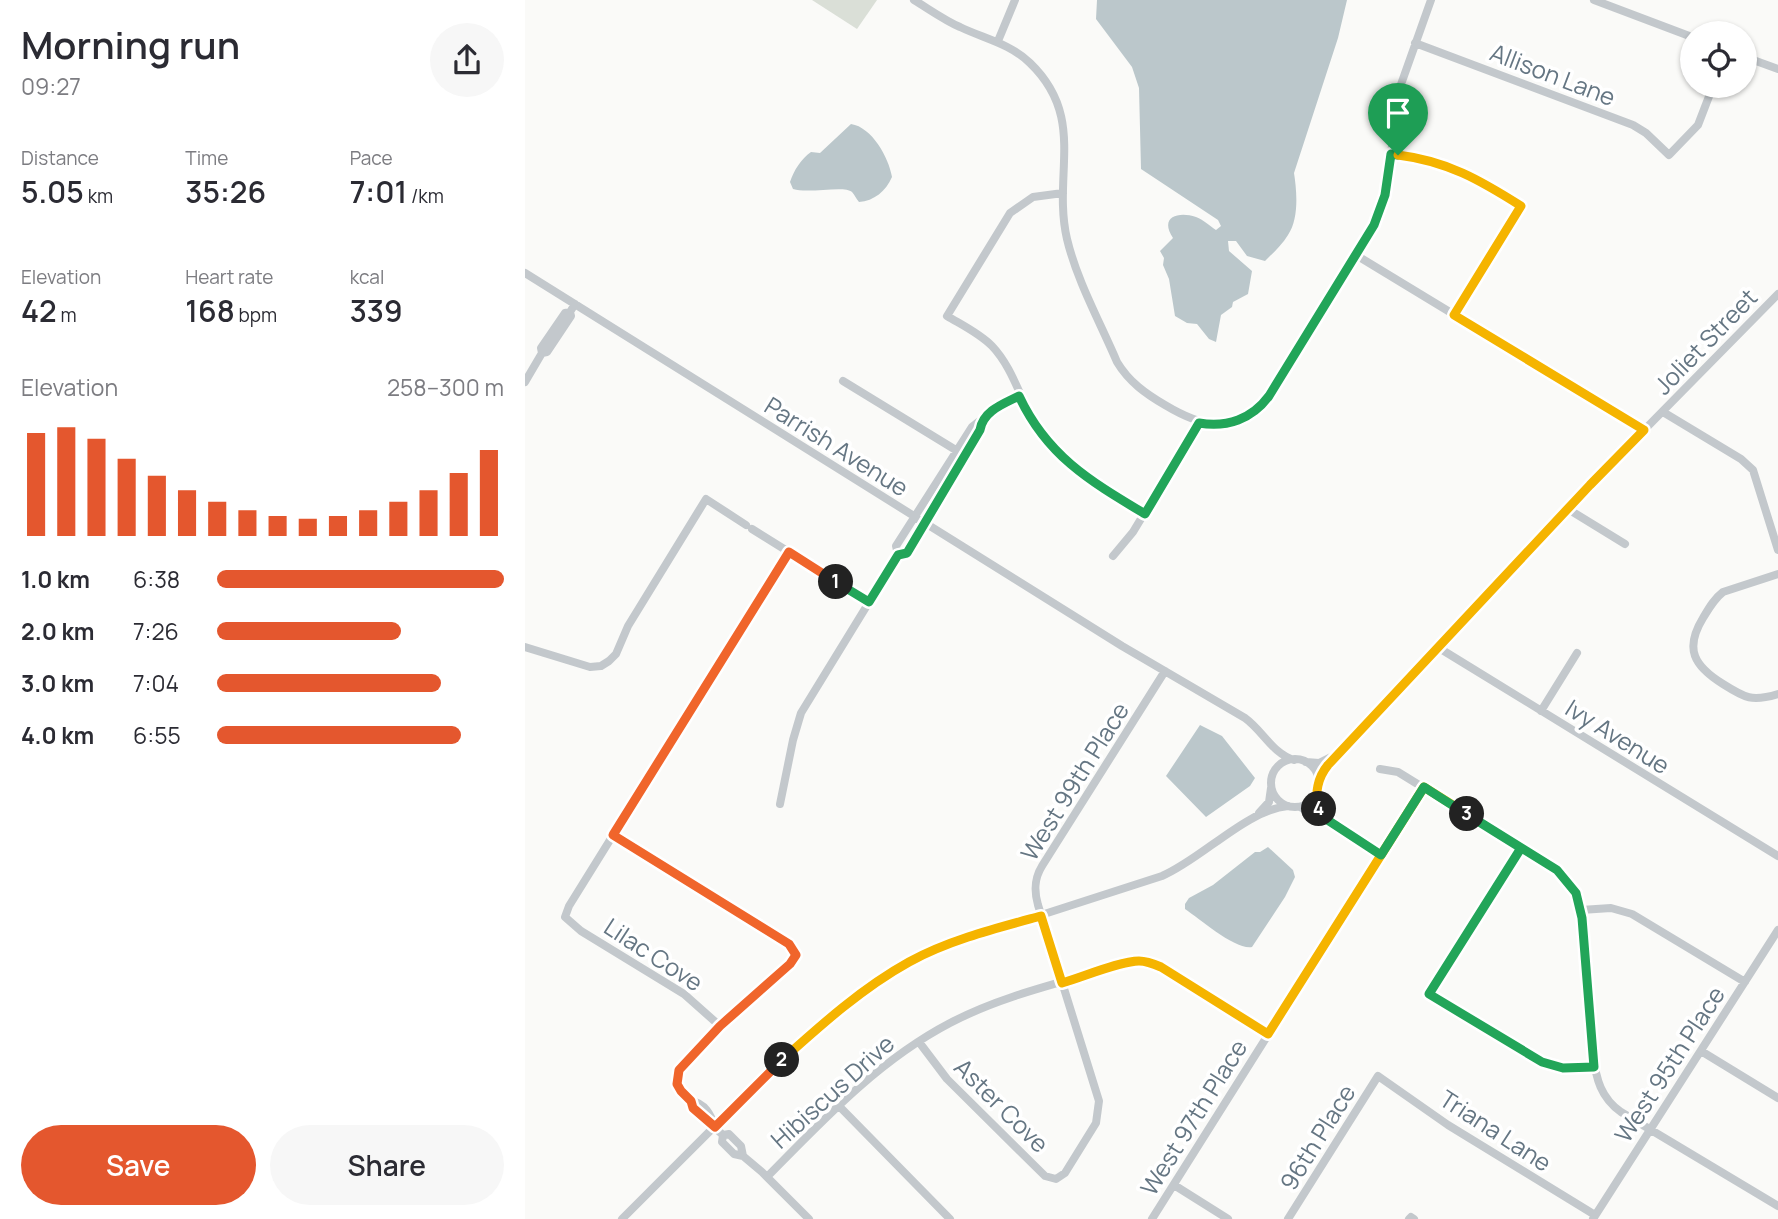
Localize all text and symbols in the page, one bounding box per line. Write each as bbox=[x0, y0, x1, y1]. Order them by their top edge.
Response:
text: Morning run bbox=[21, 18, 240, 70]
map controls bbox=[1680, 21, 1757, 98]
button: locate bbox=[1680, 21, 1757, 98]
button: share bbox=[430, 23, 504, 97]
street label: Allison Lane bbox=[1486, 35, 1620, 113]
text: 09:27 bbox=[21, 70, 81, 102]
pin bbox=[1368, 83, 1428, 155]
icon: arrive bbox=[1379, 94, 1417, 132]
text: Distance bbox=[21, 145, 99, 171]
text: Time bbox=[185, 145, 228, 171]
text: Pace bbox=[350, 145, 393, 171]
text: 5.05 bbox=[21, 171, 84, 212]
text: 35:26 bbox=[185, 171, 266, 212]
text: 7:01 bbox=[350, 171, 407, 212]
text: km bbox=[84, 183, 113, 209]
text: /km bbox=[407, 183, 444, 209]
text: Elevation bbox=[21, 264, 101, 290]
text: Heart rate bbox=[185, 264, 273, 290]
text: kcal bbox=[350, 264, 384, 290]
street label: Joliet Street bbox=[1646, 281, 1764, 401]
text: 42 bbox=[21, 290, 57, 331]
text: 168 bbox=[185, 290, 235, 331]
text: 339 bbox=[350, 290, 403, 331]
text: m bbox=[57, 302, 77, 328]
text: bpm bbox=[235, 302, 277, 328]
text: Elevation bbox=[21, 371, 118, 403]
text: 258–300 m bbox=[387, 371, 504, 403]
street label: Parrish Avenue bbox=[759, 389, 915, 503]
text: 1.0 km bbox=[21, 563, 90, 595]
text: 6:38 bbox=[133, 563, 180, 595]
pin: 1 bbox=[819, 564, 853, 600]
text: 1 bbox=[831, 568, 840, 594]
text: 2.0 km bbox=[21, 615, 94, 647]
text: 7:26 bbox=[133, 615, 179, 647]
text: 3.0 km bbox=[21, 667, 94, 699]
text: 7:04 bbox=[133, 667, 179, 699]
street label: Ivy Avenue bbox=[1560, 691, 1676, 781]
street label: West 99th Place bbox=[1012, 696, 1136, 866]
text: 4.0 km bbox=[21, 719, 94, 751]
text: 6:55 bbox=[133, 719, 181, 751]
pin: 4 bbox=[1301, 792, 1337, 826]
text: 4 bbox=[1313, 795, 1324, 821]
pin: 3 bbox=[1450, 796, 1485, 832]
text: 3 bbox=[1461, 800, 1472, 826]
street label: Lilac Cove bbox=[598, 910, 710, 998]
street label: West 95th Place bbox=[1606, 980, 1732, 1148]
street label: Hibiscus Drive bbox=[763, 1027, 901, 1155]
street label: West 97th Place bbox=[1132, 1033, 1254, 1201]
pin: 2 bbox=[765, 1042, 799, 1078]
text: 2 bbox=[776, 1046, 787, 1072]
street label: Aster Cove bbox=[948, 1051, 1056, 1159]
street label: 96th Place bbox=[1272, 1078, 1362, 1196]
street label: Triana Lane bbox=[1434, 1082, 1558, 1178]
button: Save bbox=[21, 1125, 256, 1205]
button: Share bbox=[270, 1125, 504, 1205]

